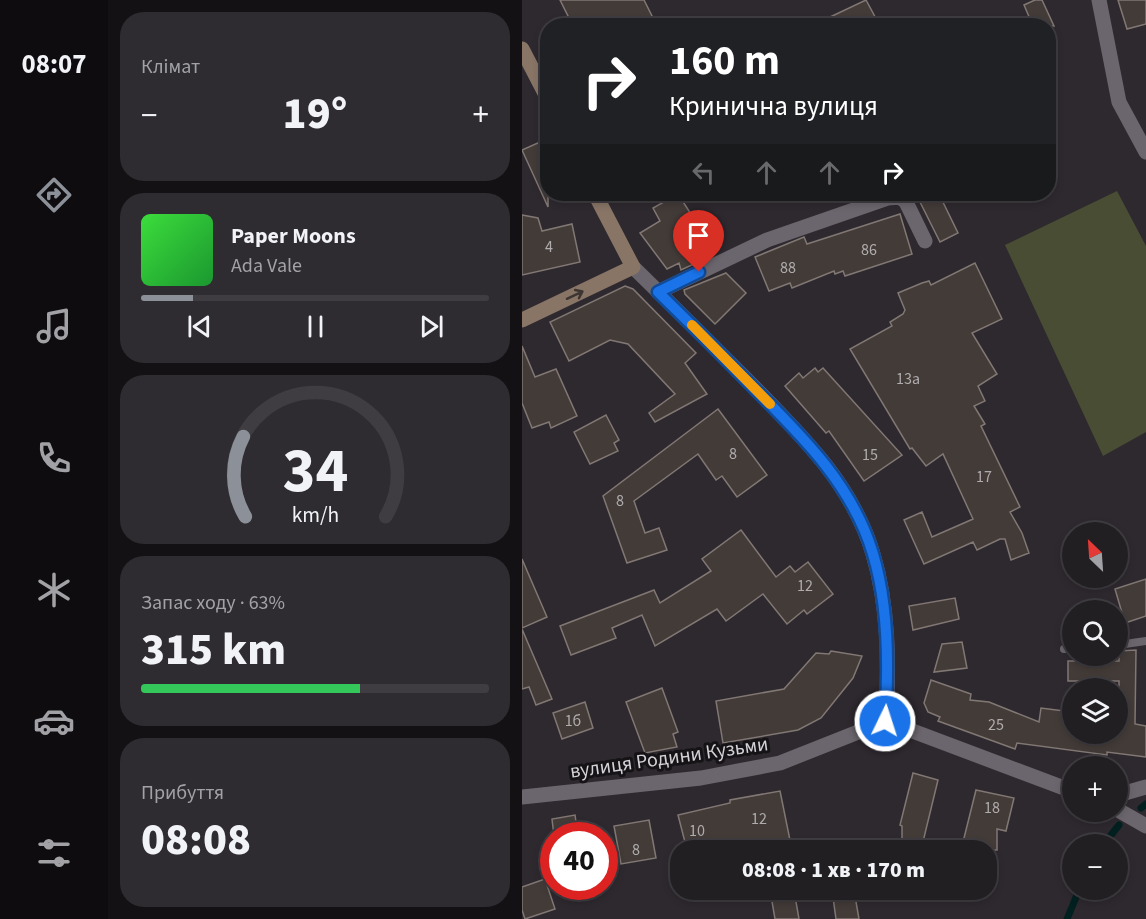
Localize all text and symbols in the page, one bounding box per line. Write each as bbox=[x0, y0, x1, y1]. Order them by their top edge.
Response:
text: 160 m bbox=[669, 31, 780, 91]
icon: right bbox=[570, 42, 648, 120]
text: 08:07 bbox=[21, 45, 87, 84]
text: Клімат bbox=[141, 53, 200, 81]
text: 19° bbox=[283, 82, 347, 146]
text: Кринична вулиця bbox=[669, 87, 878, 126]
text: − bbox=[141, 92, 157, 139]
text: + bbox=[473, 92, 489, 139]
icon: left bbox=[687, 156, 720, 189]
icon: ahead bbox=[750, 156, 783, 189]
icon: ahead bbox=[813, 156, 846, 189]
icon: right bbox=[876, 156, 909, 189]
icon: directions bbox=[33, 174, 75, 216]
pin bbox=[673, 210, 724, 272]
icon: arrive bbox=[682, 219, 715, 252]
text: Paper Moons bbox=[231, 220, 356, 252]
house number: 4 bbox=[545, 236, 553, 258]
house number: 86 bbox=[861, 239, 877, 261]
text: Ada Vale bbox=[231, 252, 302, 280]
house number: 88 bbox=[780, 257, 796, 279]
one-way arrow bbox=[565, 289, 583, 300]
icon: music bbox=[33, 305, 75, 347]
icon: previous bbox=[183, 310, 216, 343]
icon: pause bbox=[299, 310, 332, 343]
icon: next bbox=[415, 310, 448, 343]
house number: 13а bbox=[896, 368, 920, 390]
text: 34 bbox=[282, 427, 348, 516]
icon: phone bbox=[33, 437, 75, 479]
house number: 8 bbox=[729, 443, 737, 465]
house number: 15 bbox=[862, 444, 878, 466]
house number: 17 bbox=[976, 466, 992, 488]
house number: 8 bbox=[616, 490, 624, 512]
text: km/h bbox=[291, 500, 339, 531]
north arrow bbox=[1062, 522, 1128, 588]
map controls bbox=[1062, 522, 1128, 900]
icon: climate bbox=[33, 569, 75, 611]
house number: 12 bbox=[797, 575, 813, 597]
text: Запас ходу · 63% bbox=[141, 589, 285, 617]
button: search bbox=[1062, 600, 1128, 666]
text: 315 km bbox=[141, 618, 286, 682]
button: layers bbox=[1062, 678, 1128, 744]
position arrow bbox=[853, 689, 917, 753]
icon: car bbox=[33, 700, 75, 742]
house number: 1б bbox=[565, 710, 581, 732]
house number: 25 bbox=[988, 714, 1004, 736]
street label: вулиця Родини Кузьми bbox=[568, 730, 770, 786]
button: + bbox=[1062, 756, 1128, 822]
text: Прибуття bbox=[141, 779, 224, 807]
house number: 18 bbox=[984, 797, 1000, 819]
text: 08:08 bbox=[141, 808, 251, 872]
house number: 12 bbox=[751, 808, 767, 830]
house number: 10 bbox=[689, 820, 705, 842]
speed limit sign: 40 bbox=[540, 822, 618, 900]
icon: filters bbox=[33, 832, 75, 874]
button: − bbox=[1062, 834, 1128, 900]
house number: 8 bbox=[632, 839, 640, 861]
text: 08:08 · 1 хв · 170 m bbox=[742, 854, 925, 886]

